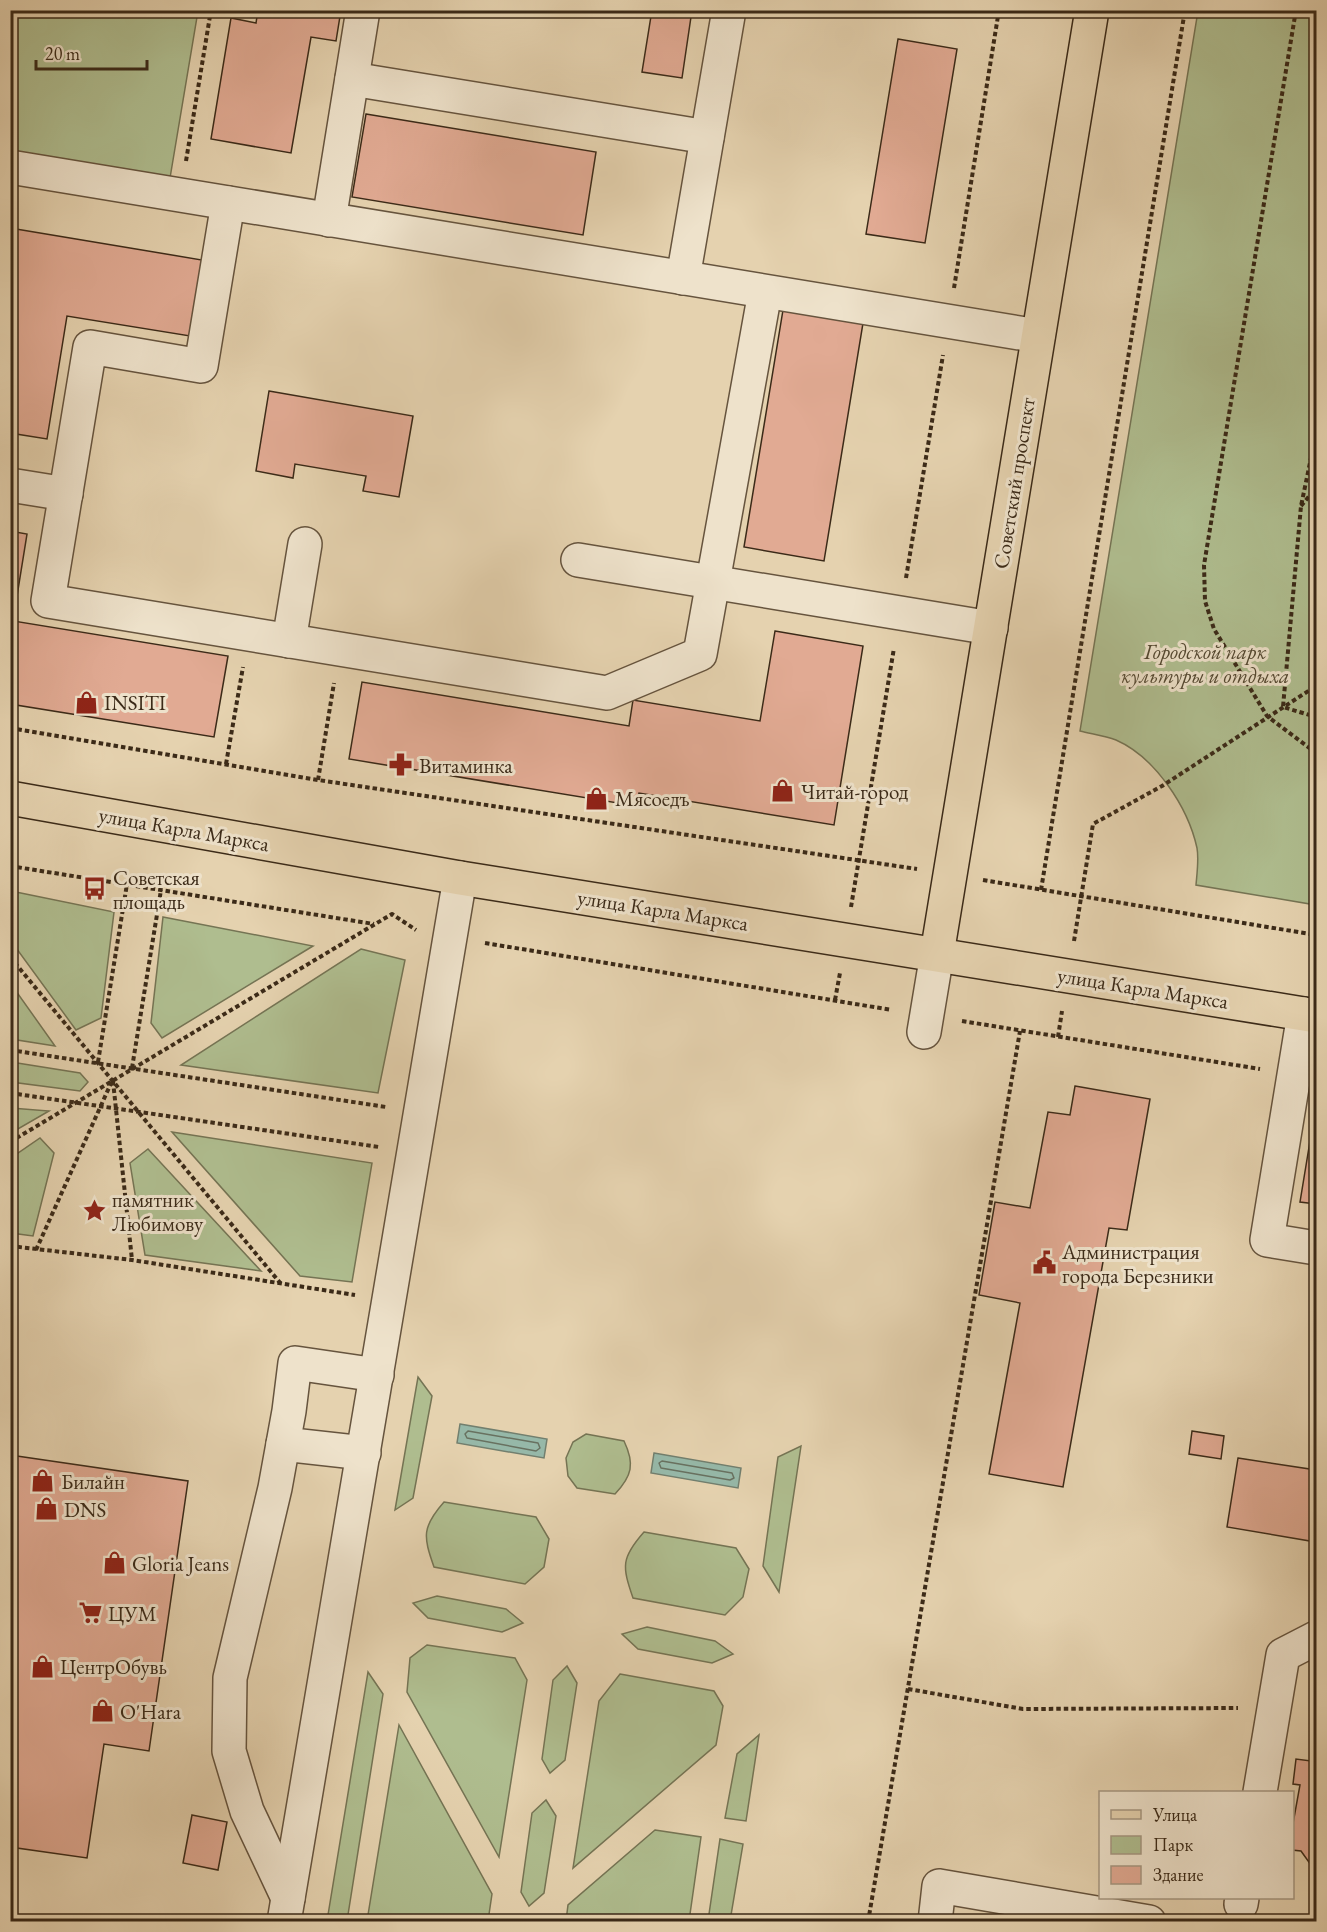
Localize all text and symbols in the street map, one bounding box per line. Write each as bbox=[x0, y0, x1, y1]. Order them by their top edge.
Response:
scale bar bbox=[36, 33, 147, 71]
text: 20 m bbox=[45, 42, 80, 65]
street label: Советский проспект bbox=[987, 395, 1041, 571]
park label: Городской парк культуры и отдыха bbox=[1121, 638, 1289, 689]
shop icon: INSITI bbox=[73, 689, 99, 715]
place label: INSITI bbox=[104, 689, 166, 716]
pharmacy icon: Витаминка bbox=[388, 752, 414, 778]
place label: Витаминка bbox=[419, 752, 513, 779]
shop icon: Читай-город bbox=[770, 778, 796, 804]
place label: Читай-город bbox=[801, 778, 909, 805]
shop icon: Мясоедъ bbox=[584, 785, 610, 811]
place label: Мясоедъ bbox=[615, 785, 690, 812]
street label: улица Карла Маркса bbox=[97, 801, 272, 857]
place label: Советская площадь bbox=[113, 864, 200, 915]
bus stop icon: Советская площадь bbox=[82, 876, 108, 902]
street label: улица Карла Маркса bbox=[576, 883, 751, 937]
street label: улица Карла Маркса bbox=[1056, 961, 1231, 1015]
place label: памятник Любимову bbox=[112, 1186, 204, 1237]
place icon: памятник Любимову bbox=[81, 1198, 107, 1224]
place label: Администрация города Березники bbox=[1061, 1238, 1214, 1289]
public building icon: Администрация города Березники bbox=[1031, 1250, 1057, 1276]
shop icon: Билайн bbox=[30, 1468, 56, 1494]
place label: Билайн bbox=[61, 1468, 125, 1495]
shop icon: DNS bbox=[33, 1496, 59, 1522]
place label: DNS bbox=[64, 1496, 106, 1523]
shop icon: Gloria Jeans bbox=[101, 1550, 127, 1576]
place label: Gloria Jeans bbox=[132, 1550, 229, 1577]
supermarket icon: ЦУМ bbox=[77, 1600, 103, 1626]
place label: ЦУМ bbox=[108, 1600, 157, 1627]
shop icon: ЦентрОбувь bbox=[29, 1653, 55, 1679]
place label: ЦентрОбувь bbox=[60, 1653, 167, 1680]
shop icon: O'Hara bbox=[89, 1698, 115, 1724]
place label: O'Hara bbox=[120, 1698, 182, 1725]
legend bbox=[1099, 1791, 1294, 1899]
text: Улица bbox=[1152, 1803, 1198, 1826]
text: Парк bbox=[1153, 1833, 1193, 1856]
text: Здание bbox=[1153, 1863, 1203, 1886]

